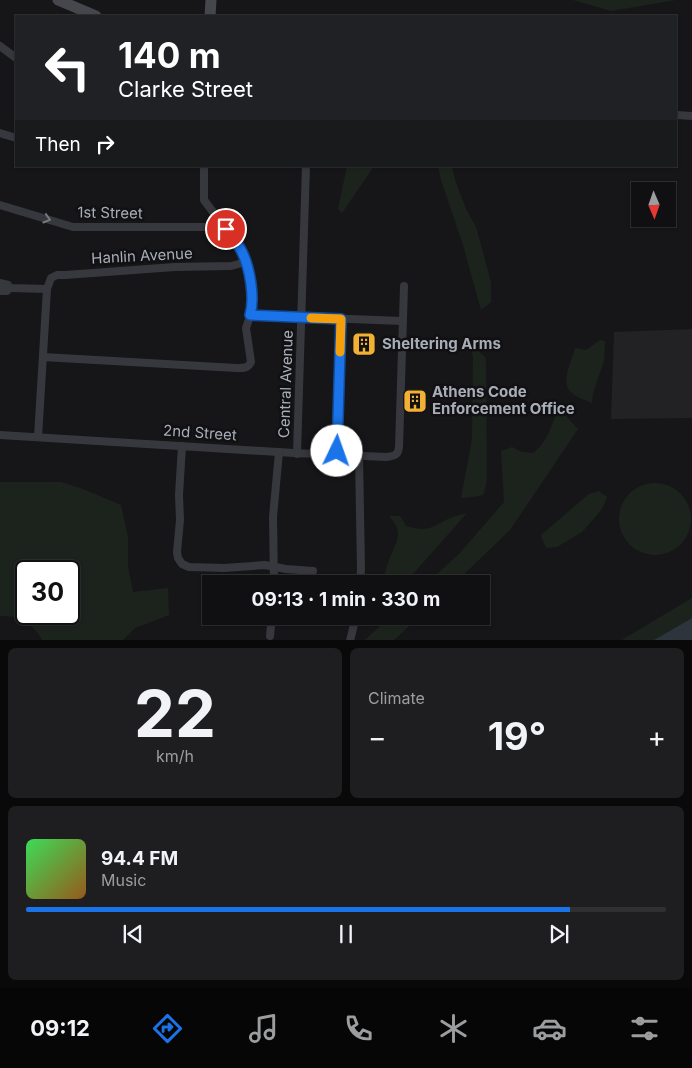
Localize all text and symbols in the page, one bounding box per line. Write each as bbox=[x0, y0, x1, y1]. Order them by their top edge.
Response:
text: 140 m bbox=[118, 34, 221, 76]
icon: left bbox=[35, 35, 100, 100]
text: Clarke Street bbox=[118, 76, 253, 102]
icon: right bbox=[91, 130, 119, 158]
text: Then bbox=[35, 133, 81, 156]
north arrow bbox=[631, 182, 676, 228]
map controls bbox=[631, 182, 676, 227]
street label: 1st Street bbox=[77, 202, 143, 223]
pin bbox=[205, 208, 247, 250]
one-way arrow bbox=[42, 214, 50, 224]
icon: arrive bbox=[212, 215, 240, 243]
street label: Hanlin Avenue bbox=[91, 243, 193, 268]
street label: Central Avenue bbox=[274, 330, 297, 438]
building icon: Sheltering Arms bbox=[351, 331, 377, 357]
place label: Sheltering Arms bbox=[382, 334, 501, 353]
place label: Athens Code Enforcement Office bbox=[432, 382, 575, 418]
building icon: Athens Code Enforcement Office bbox=[402, 388, 428, 414]
street label: 2nd Street bbox=[163, 420, 238, 445]
position arrow bbox=[310, 424, 362, 476]
speed limit sign: 30 bbox=[15, 560, 80, 625]
text: 09:13 · 1 min · 330 m bbox=[252, 588, 440, 611]
text: 22 bbox=[134, 674, 216, 753]
text: Climate bbox=[368, 688, 425, 708]
text: 19° bbox=[488, 713, 546, 759]
text: − bbox=[368, 720, 387, 754]
text: + bbox=[647, 720, 666, 754]
text: km/h bbox=[156, 746, 194, 766]
text: 94.4 FM bbox=[101, 847, 178, 870]
text: Music bbox=[101, 870, 146, 890]
icon: previous bbox=[119, 920, 147, 948]
icon: pause bbox=[332, 920, 360, 948]
icon: next bbox=[545, 920, 573, 948]
icon: directions bbox=[150, 1011, 185, 1046]
icon: music bbox=[246, 1011, 281, 1046]
icon: phone bbox=[341, 1011, 376, 1046]
icon: climate bbox=[436, 1011, 471, 1046]
icon: car bbox=[532, 1011, 567, 1046]
icon: filters bbox=[627, 1011, 662, 1046]
text: 09:12 bbox=[30, 1015, 90, 1041]

